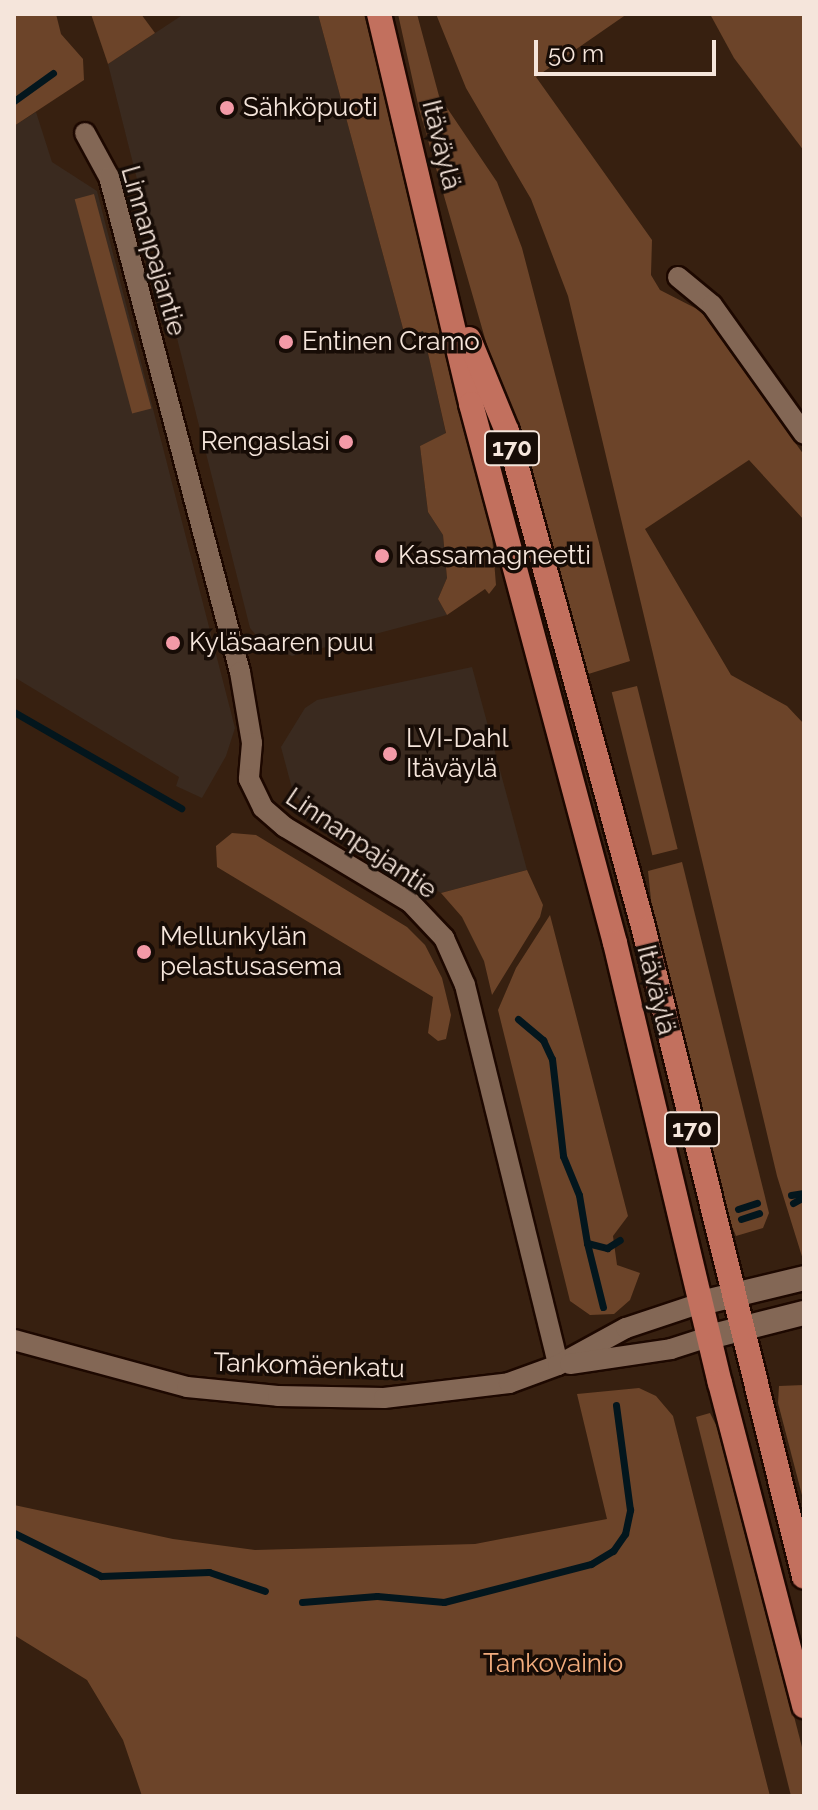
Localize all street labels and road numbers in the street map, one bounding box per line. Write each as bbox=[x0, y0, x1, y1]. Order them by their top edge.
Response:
street label: Itäväylä bbox=[415, 97, 467, 193]
street label: Linnanpajantie bbox=[114, 162, 192, 340]
road number: 170 bbox=[482, 428, 542, 468]
street label: Linnanpajantie bbox=[280, 782, 442, 906]
street label: Itäväylä bbox=[630, 942, 682, 1038]
road number: 170 bbox=[662, 1109, 722, 1149]
street label: Tankomäenkatu bbox=[213, 1347, 405, 1385]

